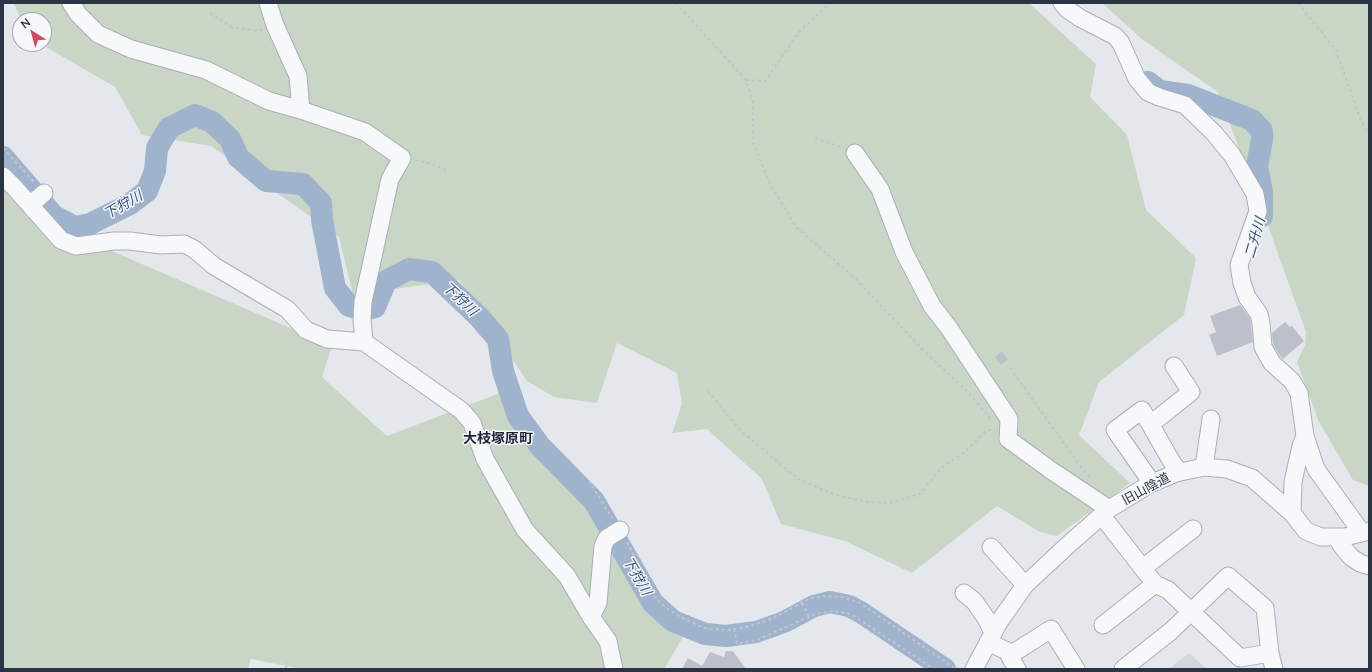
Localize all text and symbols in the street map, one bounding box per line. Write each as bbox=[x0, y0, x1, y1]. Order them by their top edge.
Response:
north arrow bbox=[12, 12, 52, 52]
text: N bbox=[18, 15, 32, 31]
water label: 下狩川 bbox=[101, 187, 145, 223]
water label: 二升川 bbox=[1241, 215, 1269, 261]
water label: 下狩川 bbox=[439, 279, 481, 319]
district label: 大枝塚原町 bbox=[463, 430, 533, 446]
street label: 旧山陰道 bbox=[1119, 470, 1173, 508]
water label: 下狩川 bbox=[619, 554, 655, 598]

